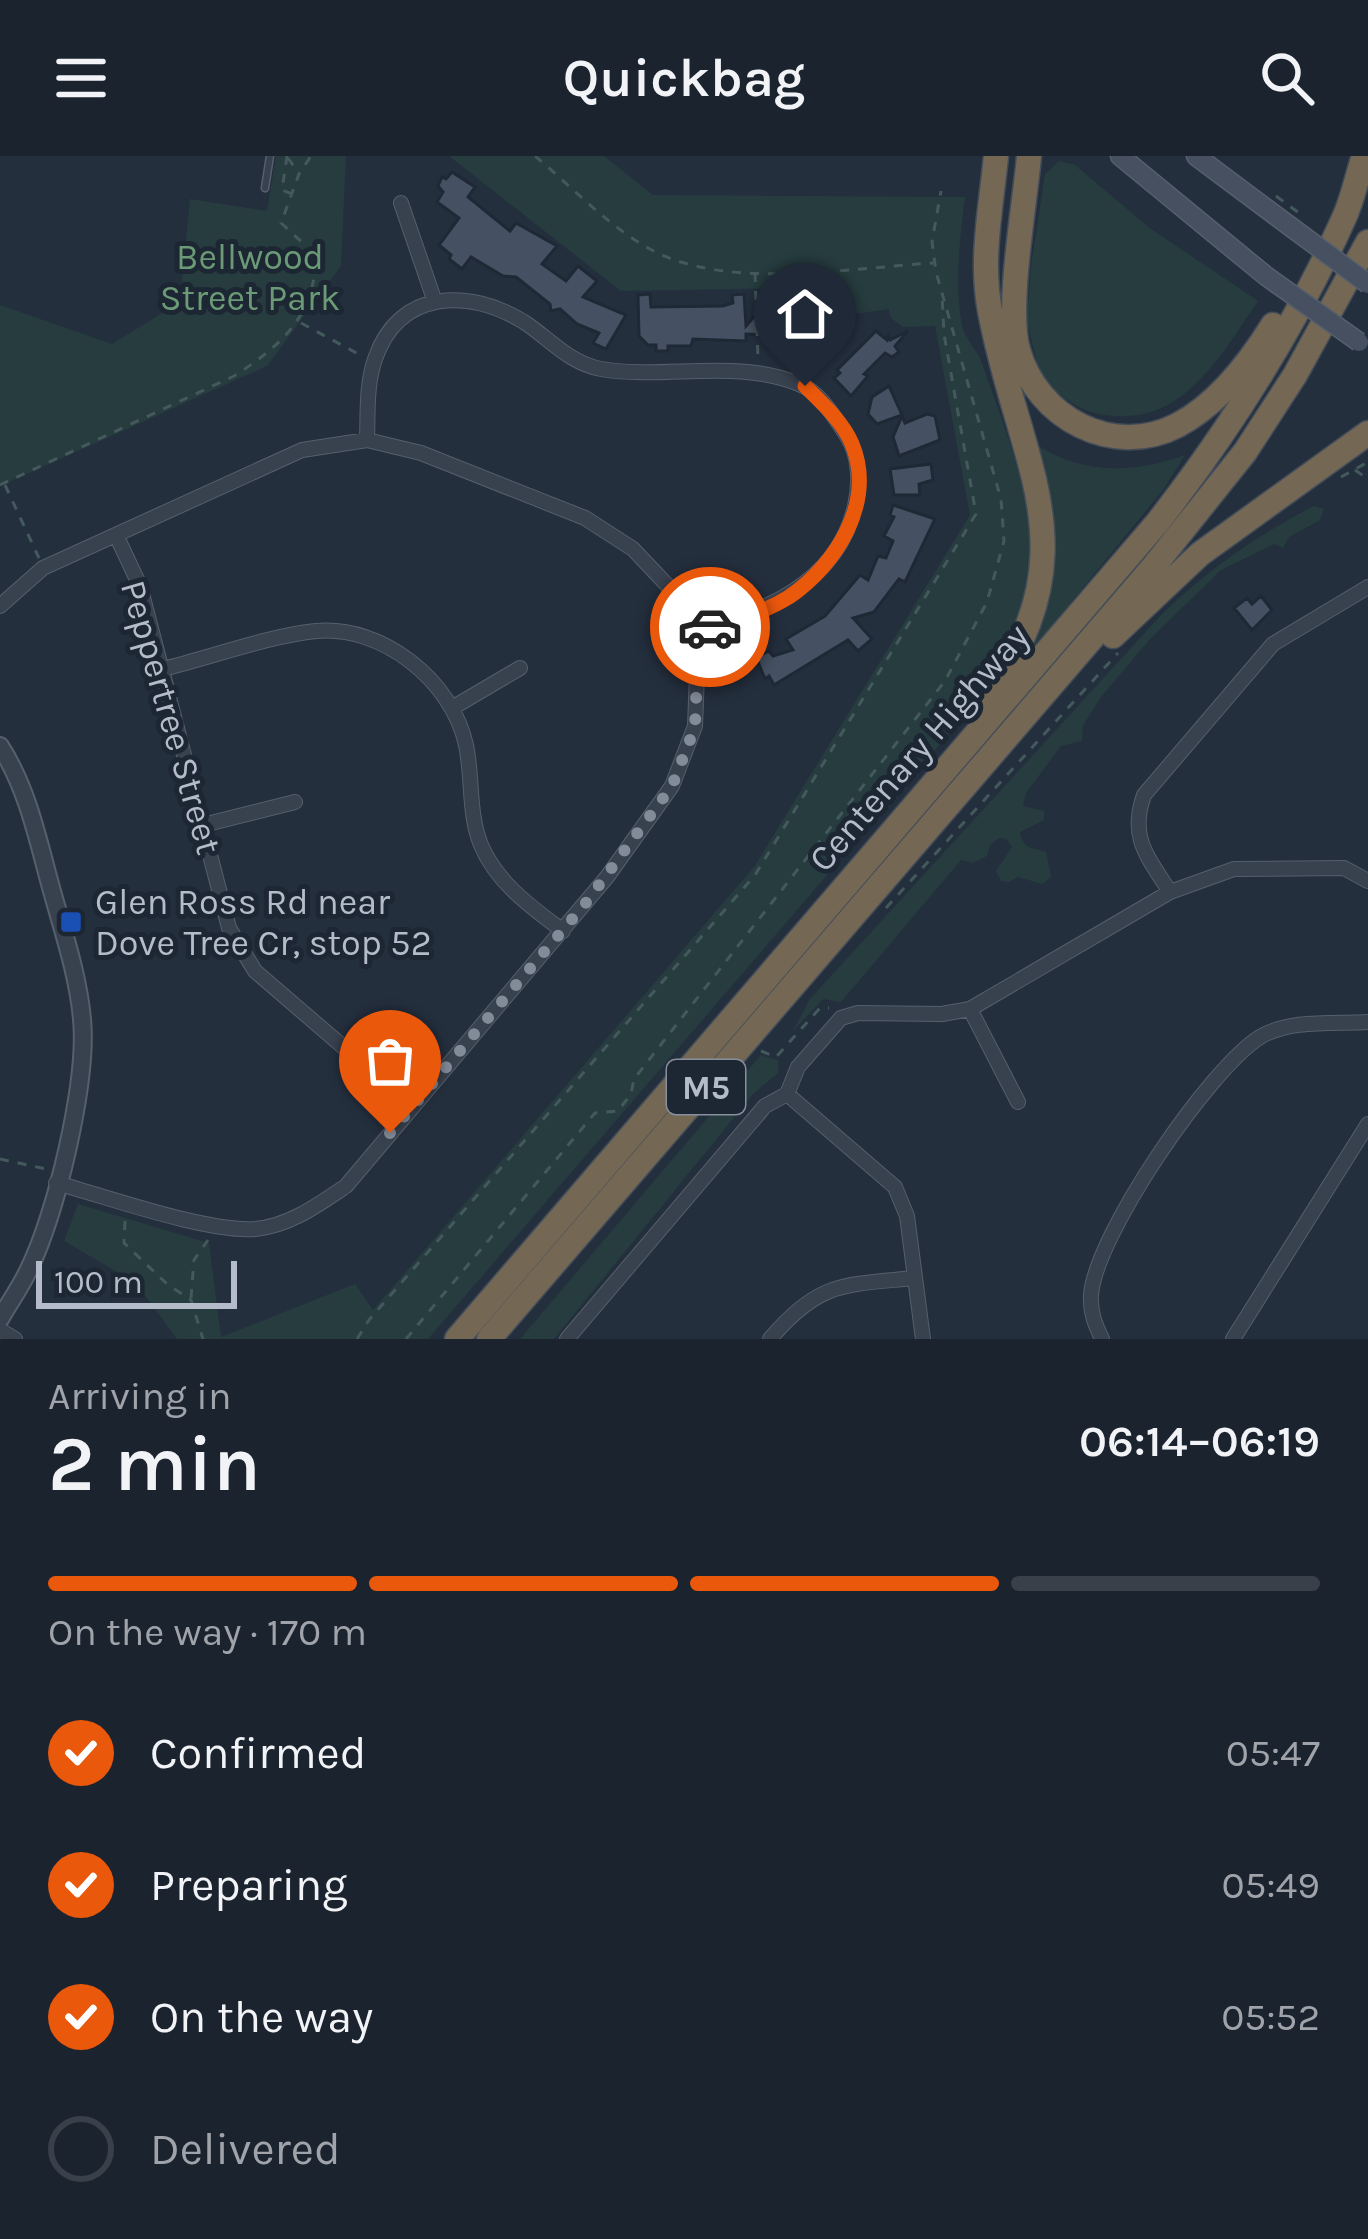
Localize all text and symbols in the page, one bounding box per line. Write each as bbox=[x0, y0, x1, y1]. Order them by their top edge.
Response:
icon: menu bbox=[48, 45, 114, 111]
icon: search bbox=[1254, 45, 1320, 111]
text: Quickbag bbox=[563, 46, 805, 110]
park label: Bellwood Street Park bbox=[160, 236, 340, 319]
pin bbox=[754, 263, 856, 386]
icon: home bbox=[772, 281, 838, 347]
courier bbox=[650, 567, 770, 687]
street label: Peppertree Street bbox=[112, 576, 230, 859]
icon: car bbox=[677, 594, 743, 660]
street label: Centenary Highway bbox=[800, 615, 1038, 880]
place label: Glen Ross Rd near Dove Tree Cr, stop 52 bbox=[95, 881, 432, 964]
marker: Glen Ross Rd near Dove Tree Cr, stop 52 bbox=[58, 909, 84, 935]
pin bbox=[339, 1010, 441, 1133]
icon: bag bbox=[357, 1028, 423, 1094]
road number: M5 bbox=[667, 1060, 745, 1114]
scale bar bbox=[36, 1255, 237, 1308]
text: 100 m bbox=[54, 1263, 143, 1301]
text: Arriving in bbox=[48, 1373, 231, 1419]
text: 06:14–06:19 bbox=[1079, 1415, 1320, 1467]
text: 2 min bbox=[48, 1418, 261, 1510]
text: On the way · 170 m bbox=[48, 1609, 367, 1655]
icon: check bbox=[48, 1720, 114, 1786]
text: Confirmed bbox=[150, 1727, 366, 1779]
text: 05:47 bbox=[1226, 1730, 1320, 1776]
icon: check bbox=[48, 1852, 114, 1918]
text: Preparing bbox=[150, 1859, 348, 1911]
text: 05:49 bbox=[1221, 1862, 1320, 1908]
icon: check bbox=[48, 1984, 114, 2050]
text: On the way bbox=[150, 1991, 373, 2043]
text: 05:52 bbox=[1221, 1994, 1320, 2040]
text: Delivered bbox=[150, 2123, 341, 2175]

